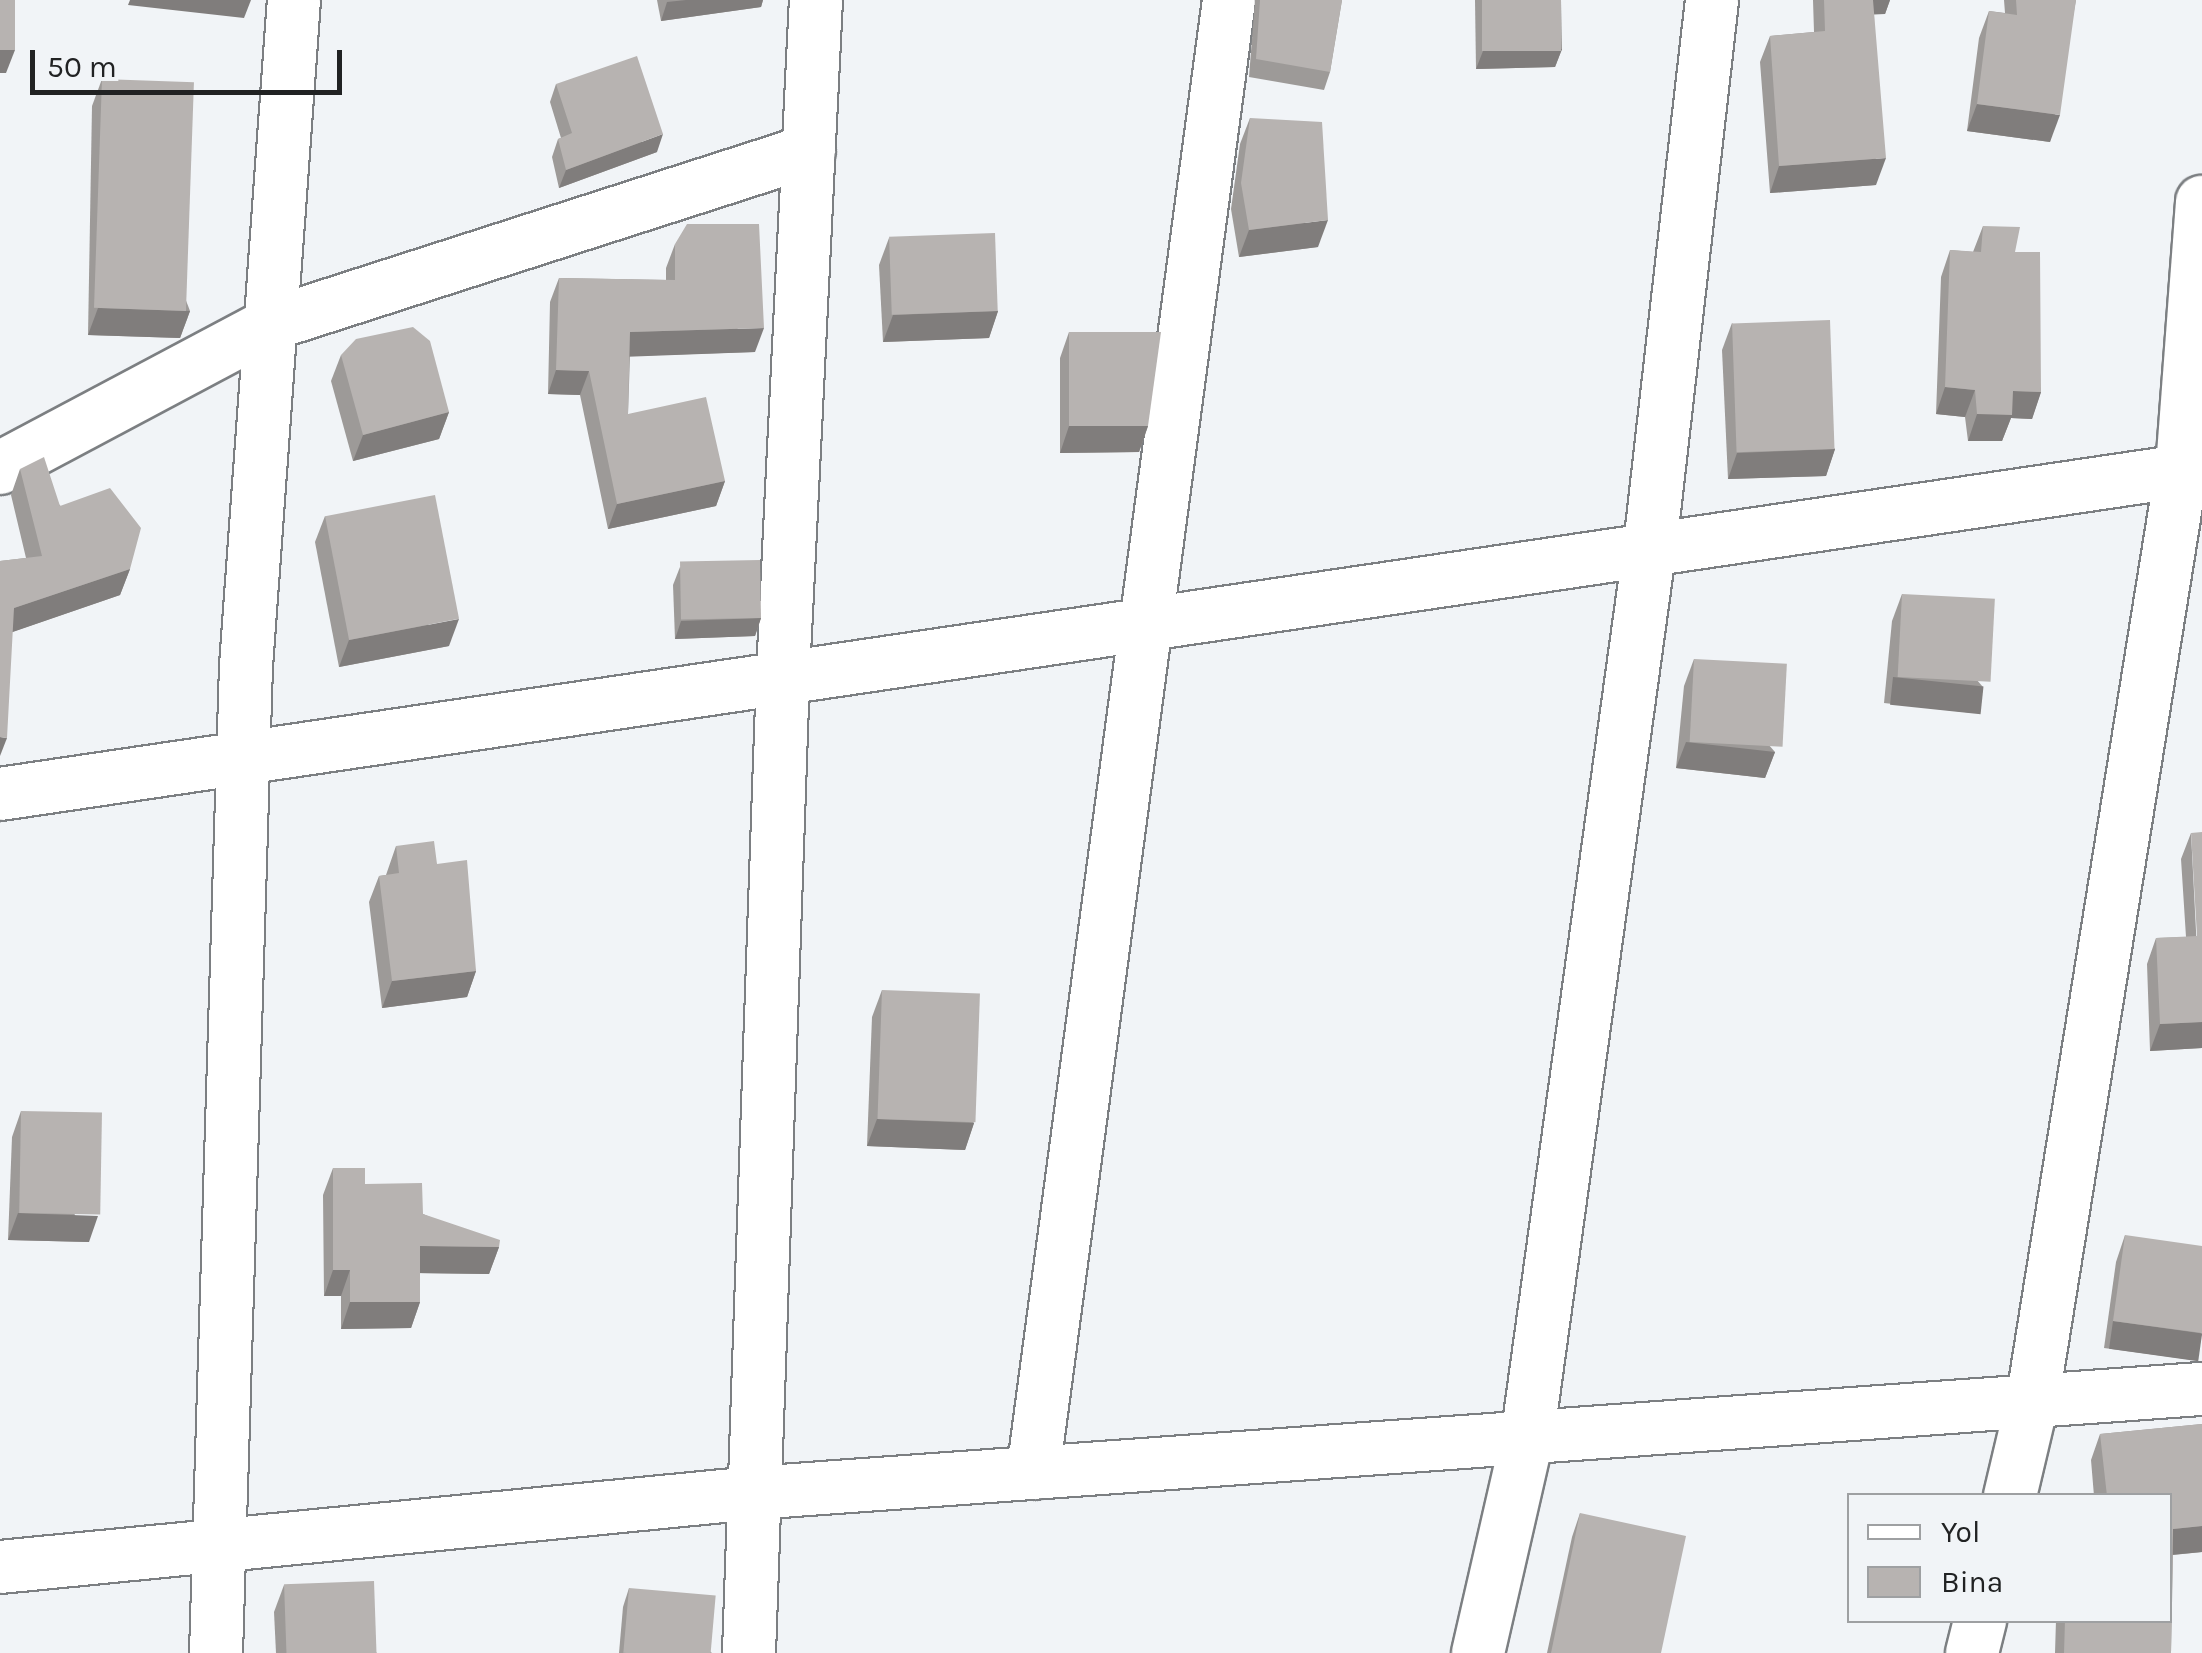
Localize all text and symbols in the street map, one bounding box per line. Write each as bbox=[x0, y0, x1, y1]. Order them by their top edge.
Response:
scale bar bbox=[35, 30, 348, 92]
text: 50 m bbox=[47, 49, 117, 85]
legend bbox=[1847, 1493, 2172, 1623]
text: Yol bbox=[1941, 1514, 1980, 1550]
text: Bina bbox=[1941, 1564, 2003, 1600]

